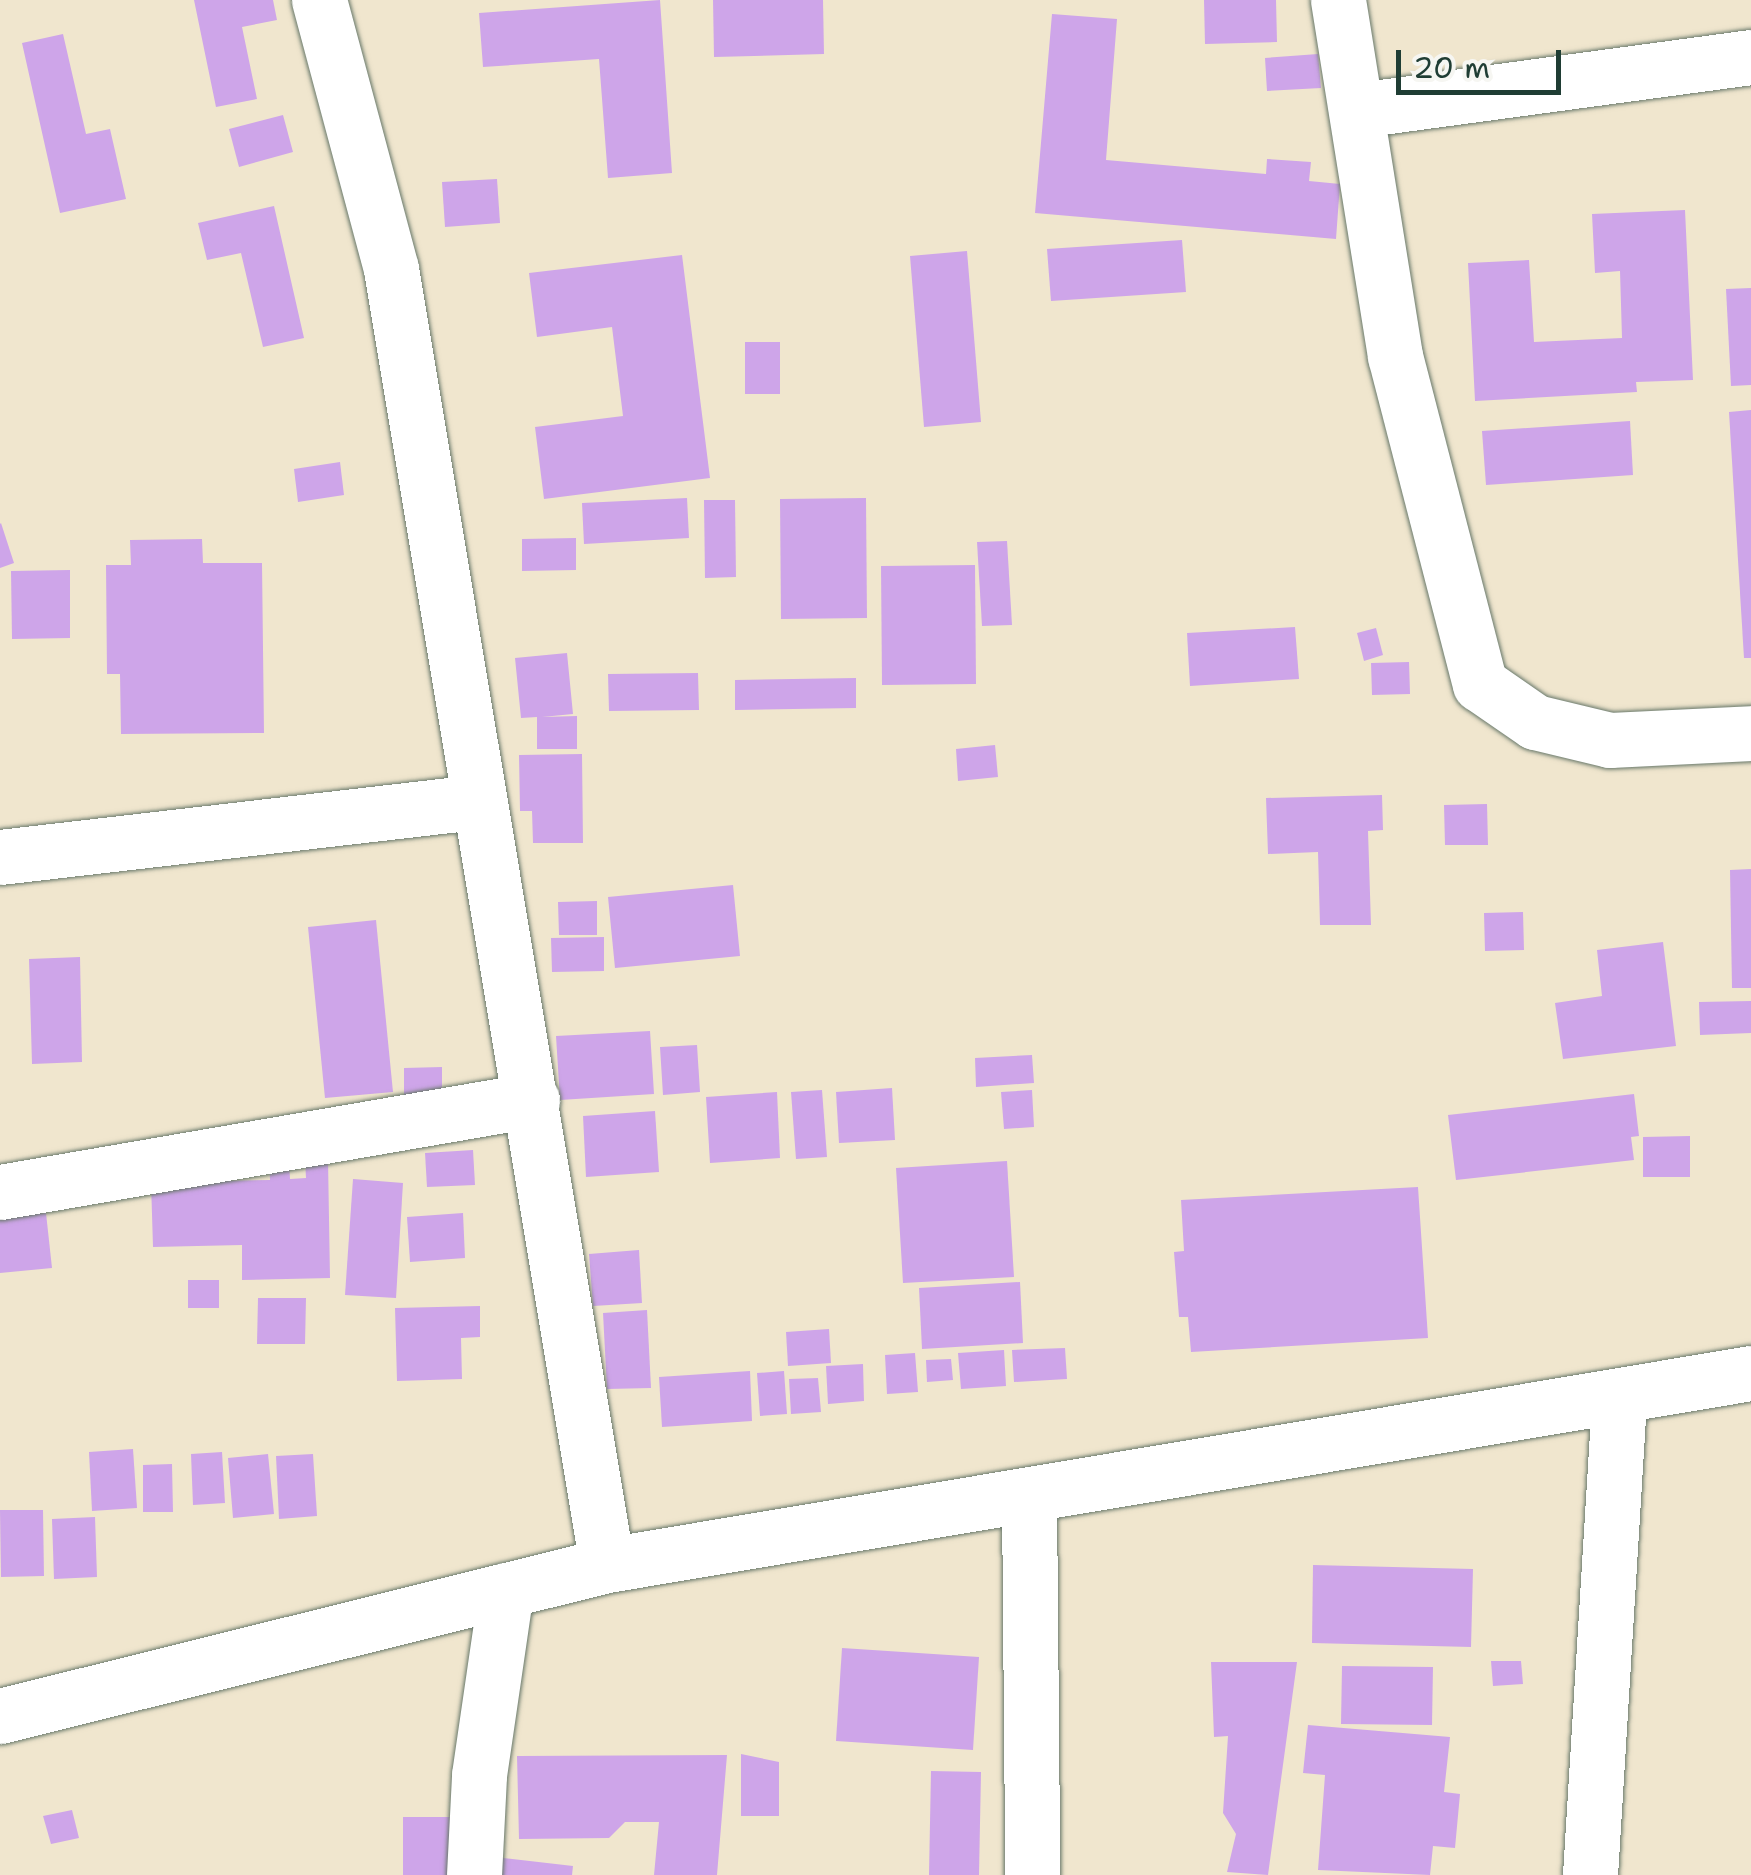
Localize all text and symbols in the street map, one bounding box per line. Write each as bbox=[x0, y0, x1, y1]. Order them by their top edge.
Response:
scale bar bbox=[1401, 30, 1566, 92]
text: 20 m bbox=[1413, 47, 1490, 88]

